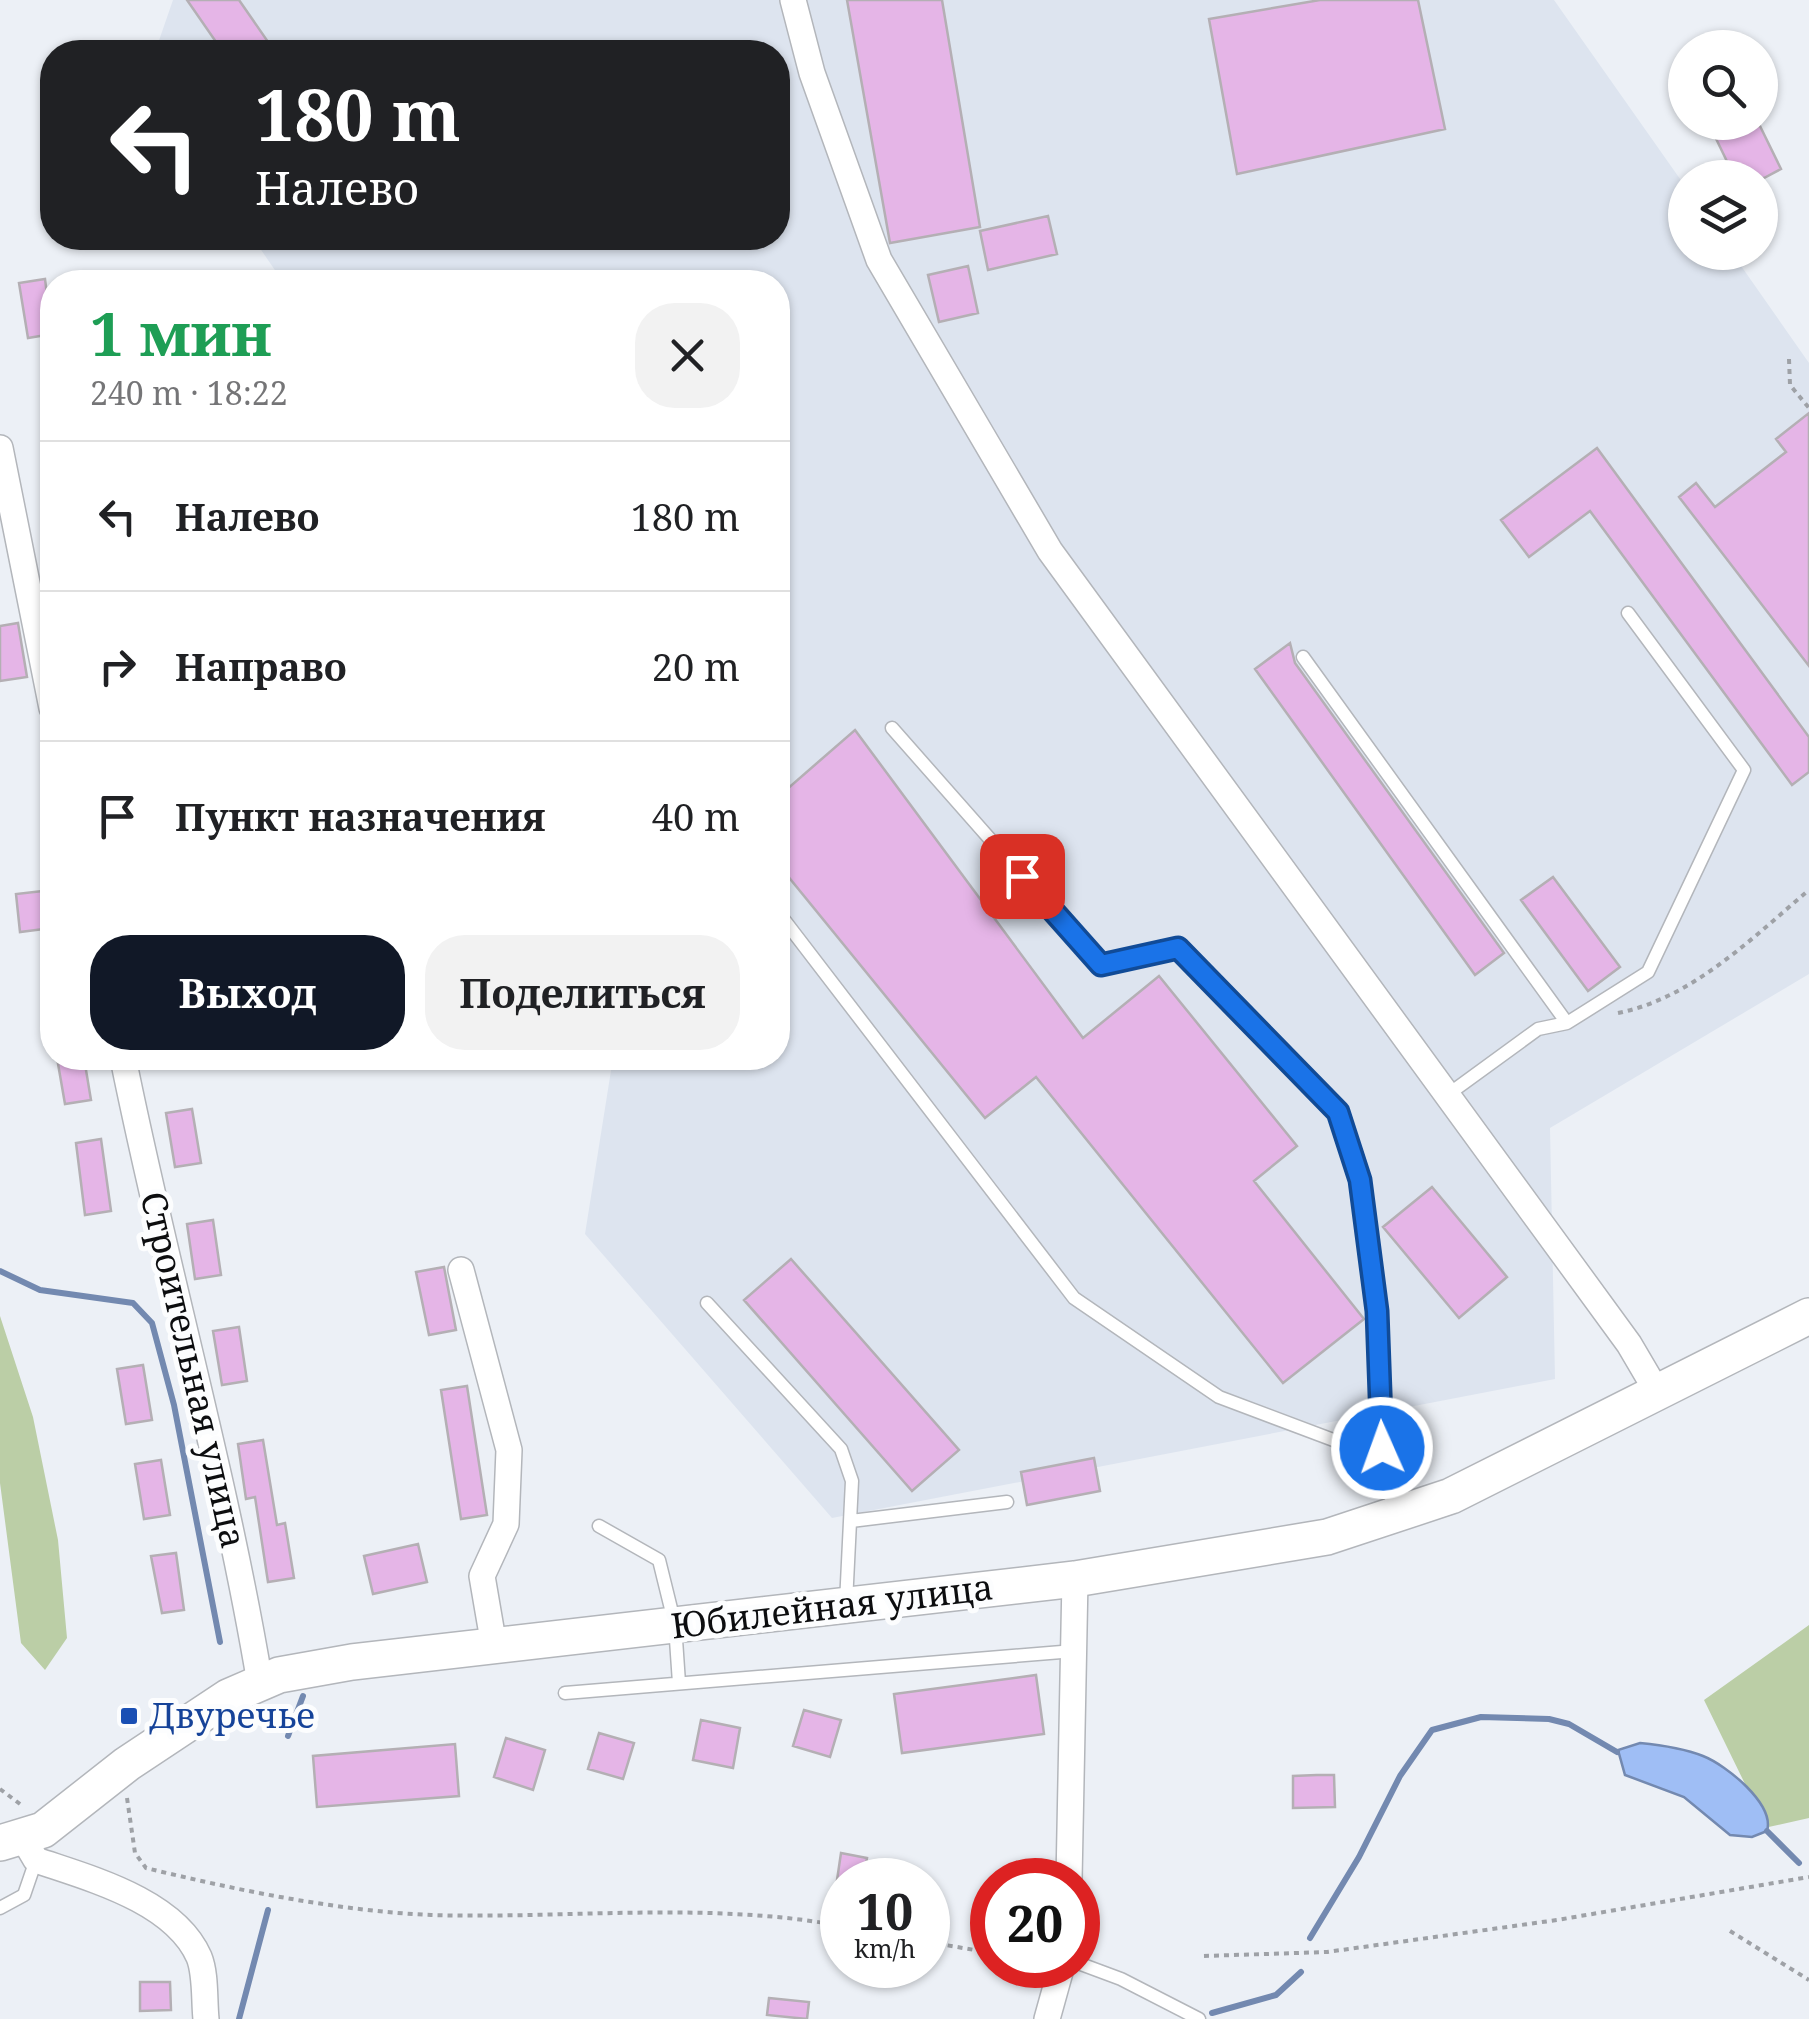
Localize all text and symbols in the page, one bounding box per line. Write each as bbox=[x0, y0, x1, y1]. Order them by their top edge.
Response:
map controls bbox=[1668, 30, 1778, 270]
button: search bbox=[1668, 30, 1778, 140]
text: 180 m bbox=[255, 66, 461, 162]
icon: left bbox=[90, 80, 220, 210]
text: Налево bbox=[255, 157, 419, 218]
button: layers bbox=[1668, 160, 1778, 270]
text: 1 мин bbox=[90, 292, 272, 374]
button: close bbox=[635, 303, 740, 408]
text: 240 m · 18:22 bbox=[90, 371, 288, 414]
icon: left bbox=[90, 489, 145, 544]
text: Налево bbox=[175, 490, 320, 542]
text: 180 m bbox=[630, 490, 740, 542]
icon: right bbox=[90, 639, 145, 694]
text: Направо bbox=[175, 640, 347, 692]
text: 20 m bbox=[652, 640, 740, 692]
icon: arrive bbox=[90, 789, 145, 844]
text: Пункт назначения bbox=[175, 790, 545, 842]
text: 40 m bbox=[652, 790, 740, 842]
pin bbox=[980, 834, 1065, 919]
icon: arrive bbox=[995, 849, 1050, 904]
button: Выход bbox=[90, 935, 405, 1050]
button: Поделиться bbox=[425, 935, 740, 1050]
street label: Строительная улица bbox=[131, 1187, 258, 1552]
position arrow bbox=[1330, 1396, 1434, 1500]
street label: Юбилейная улица bbox=[668, 1562, 996, 1649]
place label: Двуречье bbox=[149, 1691, 315, 1738]
marker: Двуречье bbox=[118, 1705, 140, 1727]
speed limit sign: 20 bbox=[970, 1858, 1100, 1988]
text: 10 bbox=[857, 1877, 913, 1945]
text: km/h bbox=[854, 1931, 916, 1965]

